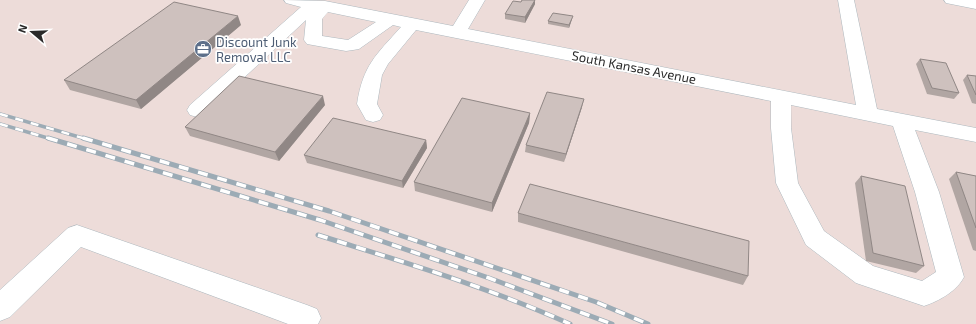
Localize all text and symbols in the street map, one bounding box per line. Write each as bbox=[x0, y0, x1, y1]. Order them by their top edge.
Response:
north arrow bbox=[12, 12, 52, 52]
text: N bbox=[15, 23, 30, 34]
place label: Discount Junk Removal LLC bbox=[216, 34, 297, 65]
office icon: Discount Junk Removal LLC bbox=[193, 39, 213, 59]
street label: South Kansas Avenue bbox=[570, 47, 698, 87]

